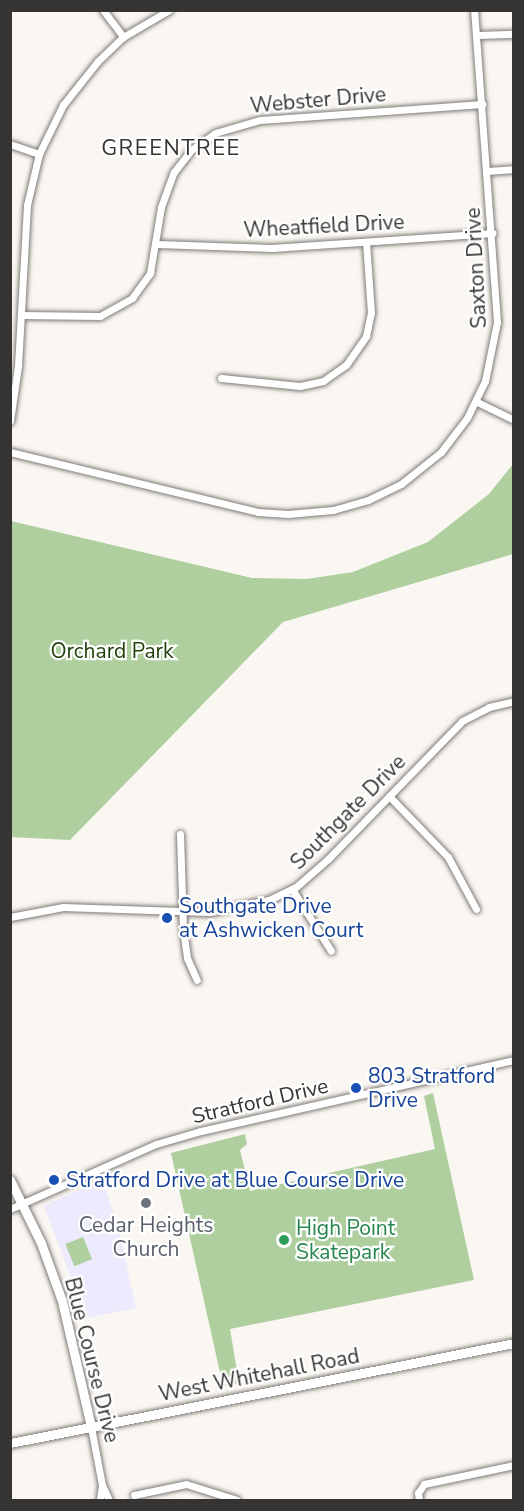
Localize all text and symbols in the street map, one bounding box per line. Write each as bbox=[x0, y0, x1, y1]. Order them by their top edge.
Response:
street label: Webster Drive bbox=[249, 82, 387, 118]
district label: GREENTREE bbox=[101, 136, 241, 162]
street label: Saxton Drive bbox=[460, 207, 492, 329]
street label: Wheatfield Drive bbox=[243, 209, 405, 243]
park label: Orchard Park bbox=[50, 638, 174, 664]
street label: Southgate Drive bbox=[285, 749, 411, 875]
place label: Southgate Drive at Ashwicken Court bbox=[179, 893, 363, 943]
marker: Southgate Drive at Ashwicken Court bbox=[160, 911, 174, 925]
place label: 803 Stratford Drive bbox=[368, 1063, 495, 1113]
street label: Stratford Drive bbox=[189, 1073, 331, 1129]
marker: 803 Stratford Drive bbox=[349, 1081, 363, 1095]
place label: Stratford Drive at Blue Course Drive bbox=[66, 1167, 404, 1193]
marker: Stratford Drive at Blue Course Drive bbox=[47, 1173, 61, 1187]
marker: Cedar Heights Church bbox=[139, 1196, 153, 1210]
place label: Cedar Heights Church bbox=[79, 1212, 213, 1262]
place label: High Point Skatepark bbox=[296, 1215, 395, 1265]
marker: High Point Skatepark bbox=[277, 1233, 291, 1247]
street label: Blue Course Drive bbox=[59, 1275, 125, 1445]
street label: West Whitehall Road bbox=[157, 1343, 361, 1407]

